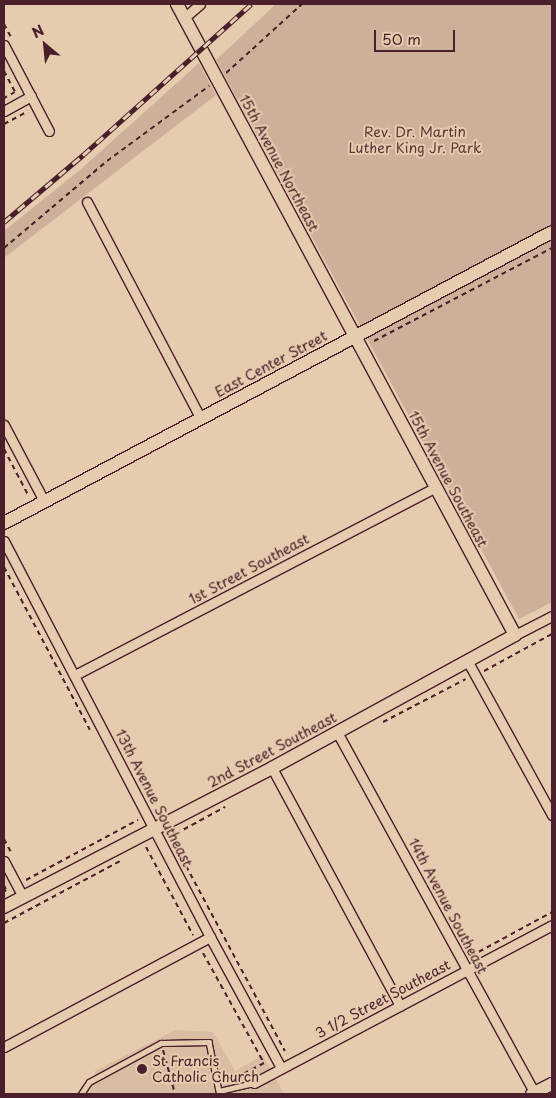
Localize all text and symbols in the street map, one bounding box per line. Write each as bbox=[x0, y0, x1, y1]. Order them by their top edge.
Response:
text: N bbox=[28, 19, 48, 43]
north arrow bbox=[20, 20, 70, 70]
scale bar bbox=[376, 20, 457, 52]
text: 50 m bbox=[382, 27, 421, 50]
street label: 15th Avenue Northeast bbox=[236, 91, 322, 235]
park label: Rev. Dr. Martin Luther King Jr. Park bbox=[348, 124, 482, 156]
street label: East Center Street bbox=[211, 327, 331, 401]
street label: 15th Avenue Southeast bbox=[405, 408, 491, 550]
street label: 1st Street Southeast bbox=[185, 530, 313, 608]
street label: 2nd Street Southeast bbox=[205, 709, 339, 791]
street label: 13th Avenue Southeast bbox=[112, 726, 196, 870]
street label: 14th Avenue Southeast bbox=[405, 835, 491, 977]
street label: 3 1/2 Street Southeast bbox=[312, 956, 454, 1042]
place label: St Francis Catholic Church bbox=[152, 1053, 260, 1086]
marker: St Francis Catholic Church bbox=[136, 1063, 148, 1075]

